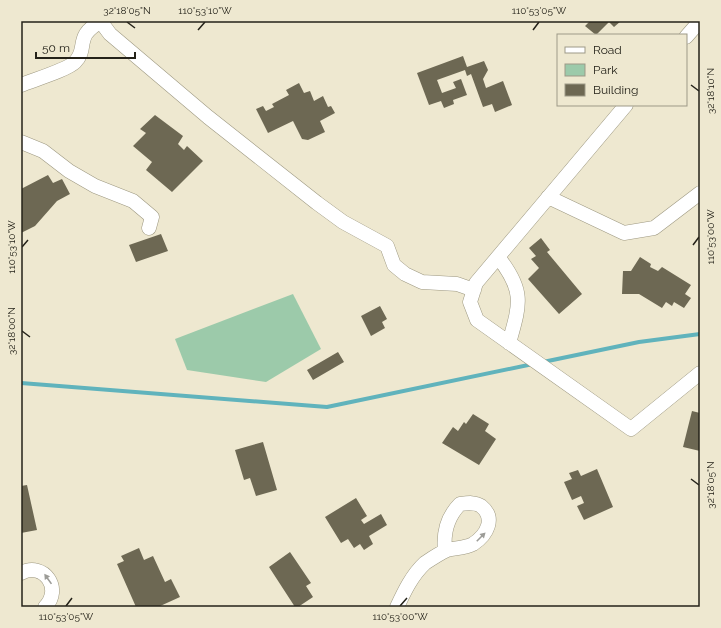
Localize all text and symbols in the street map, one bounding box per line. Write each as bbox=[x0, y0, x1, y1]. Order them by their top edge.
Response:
text: 32°18'05"N bbox=[103, 5, 151, 16]
text: 110°53'10"W bbox=[178, 5, 232, 16]
text: 110°53'05"W bbox=[512, 5, 567, 16]
scale bar bbox=[36, 34, 135, 60]
legend bbox=[557, 34, 687, 106]
text: 50 m bbox=[42, 41, 70, 55]
text: Road bbox=[593, 43, 622, 57]
text: Park bbox=[593, 63, 618, 77]
text: 32°18'10"N bbox=[705, 68, 716, 114]
text: Building bbox=[593, 83, 639, 97]
text: 110°53'00"W bbox=[705, 209, 716, 265]
text: 110°53'10"W bbox=[6, 220, 17, 274]
text: 32°18'00"N bbox=[6, 307, 17, 355]
text: 32°18'05"N bbox=[705, 461, 716, 509]
one-way arrow bbox=[476, 532, 485, 542]
one-way arrow bbox=[44, 574, 52, 585]
text: 110°53'05"W bbox=[39, 611, 94, 622]
text: 110°53'00"W bbox=[372, 611, 428, 622]

